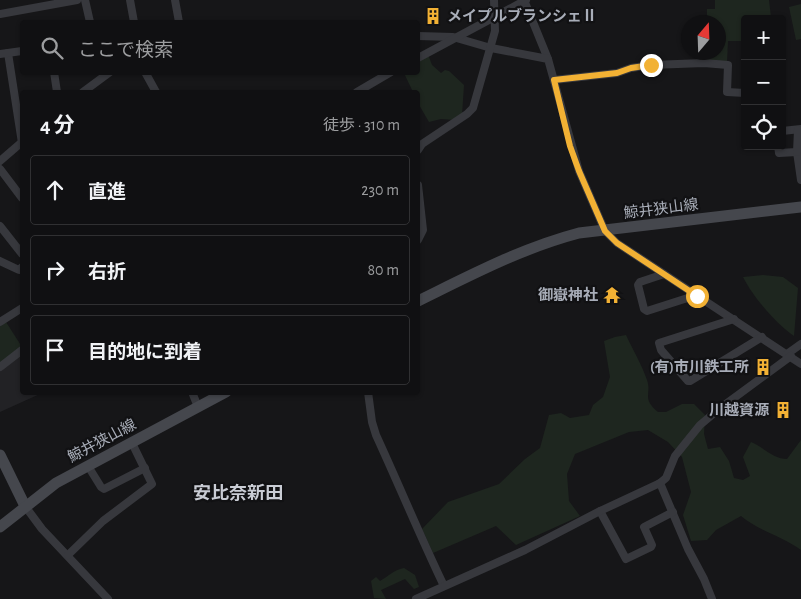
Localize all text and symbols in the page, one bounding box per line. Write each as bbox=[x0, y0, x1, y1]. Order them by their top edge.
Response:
building icon: メイプルブランシェⅡ bbox=[423, 6, 443, 26]
place label: メイプルブランシェⅡ bbox=[447, 7, 597, 24]
north arrow bbox=[681, 15, 726, 60]
map controls bbox=[741, 15, 786, 150]
button: + bbox=[741, 15, 786, 60]
search box bbox=[20, 20, 420, 75]
icon: search bbox=[38, 34, 66, 62]
text: ここで検索 bbox=[78, 41, 173, 60]
route end bbox=[640, 54, 663, 77]
button: − bbox=[741, 60, 786, 105]
button: locate bbox=[741, 105, 786, 150]
text: 4 分 bbox=[40, 115, 75, 136]
text: 徒歩 · 310 m bbox=[323, 117, 400, 133]
icon: ahead bbox=[41, 176, 69, 204]
text: 230 m bbox=[361, 182, 399, 198]
text: 直進 bbox=[88, 183, 126, 202]
street label: 鯨井狭山線 bbox=[623, 195, 699, 221]
icon: right bbox=[41, 256, 69, 284]
text: 80 m bbox=[368, 262, 399, 278]
text: 右折 bbox=[88, 263, 126, 282]
temple icon: 御嶽神社 bbox=[602, 285, 622, 305]
route start bbox=[686, 285, 709, 308]
place label: 御嶽神社 bbox=[538, 286, 598, 303]
icon: arrive bbox=[41, 336, 69, 364]
text: 目的地に到着 bbox=[88, 343, 202, 362]
building icon: (有)市川鉄工所 bbox=[753, 357, 773, 377]
place label: (有)市川鉄工所 bbox=[650, 358, 749, 375]
building icon: 川越資源 bbox=[773, 400, 793, 420]
place label: 川越資源 bbox=[709, 401, 770, 418]
street label: 鯨井狭山線 bbox=[64, 415, 139, 465]
district label: 安比奈新田 bbox=[193, 483, 283, 503]

